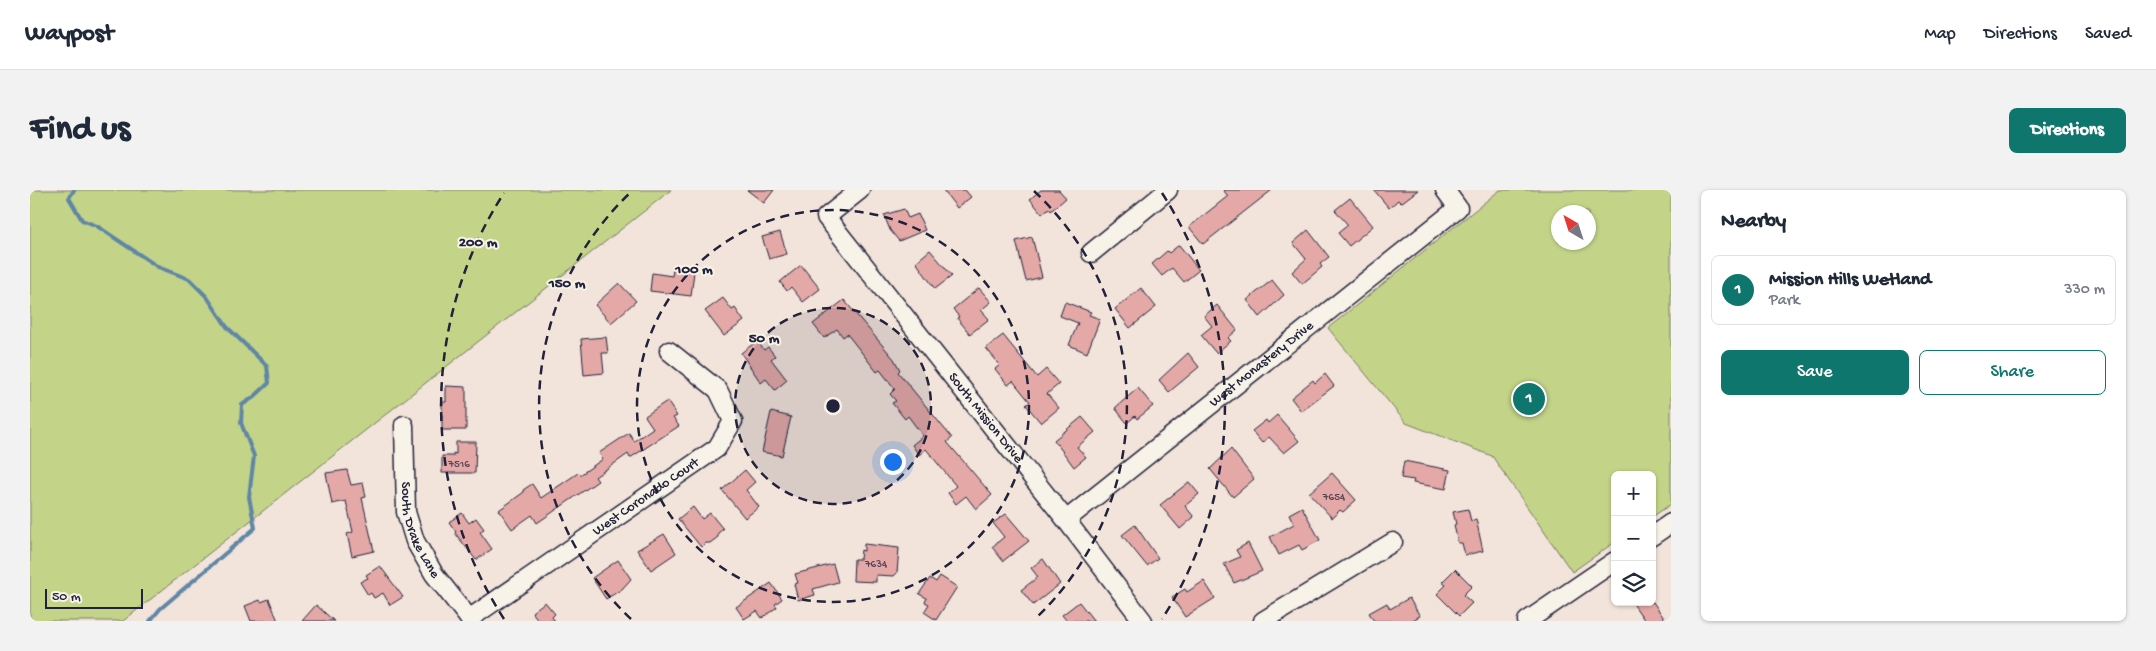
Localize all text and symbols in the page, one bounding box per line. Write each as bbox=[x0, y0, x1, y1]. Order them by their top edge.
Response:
text: Waypost bbox=[25, 20, 113, 49]
text: Map bbox=[1924, 24, 1956, 45]
text: Directions bbox=[1984, 24, 2057, 45]
text: Saved bbox=[2085, 24, 2131, 45]
button: Directions bbox=[2009, 108, 2126, 153]
text: Find us bbox=[30, 110, 130, 151]
north arrow bbox=[1551, 205, 1596, 250]
text: Nearby bbox=[1721, 210, 1786, 235]
text: 200 m bbox=[459, 234, 498, 252]
text: 100 m bbox=[674, 261, 713, 279]
text: Mission Hills Wetland bbox=[1769, 269, 1931, 292]
text: 150 m bbox=[548, 275, 586, 293]
text: 1 bbox=[1735, 281, 1741, 300]
text: 330 m bbox=[2064, 281, 2105, 300]
text: Park bbox=[1769, 292, 1800, 311]
street label: West Monastery Drive bbox=[1206, 317, 1318, 411]
text: 50 m bbox=[749, 330, 780, 348]
button: Save bbox=[1721, 350, 1909, 395]
button: Share bbox=[1919, 350, 2106, 395]
street label: South Mission Drive bbox=[944, 369, 1027, 467]
pin: 1 bbox=[1513, 380, 1545, 418]
centre of rings bbox=[824, 397, 842, 415]
your location bbox=[880, 449, 906, 475]
street label: West Coronado Court bbox=[589, 454, 704, 540]
house number: 7516 bbox=[447, 459, 470, 471]
map controls bbox=[1611, 471, 1656, 606]
button: + bbox=[1611, 471, 1656, 516]
street label: South Drake Lane bbox=[397, 482, 443, 583]
house number: 7654 bbox=[1322, 492, 1346, 504]
button: − bbox=[1611, 516, 1656, 561]
house number: 7634 bbox=[864, 559, 888, 571]
button: layers bbox=[1611, 561, 1656, 606]
scale bar bbox=[45, 586, 142, 609]
text: 50 m bbox=[52, 589, 81, 606]

